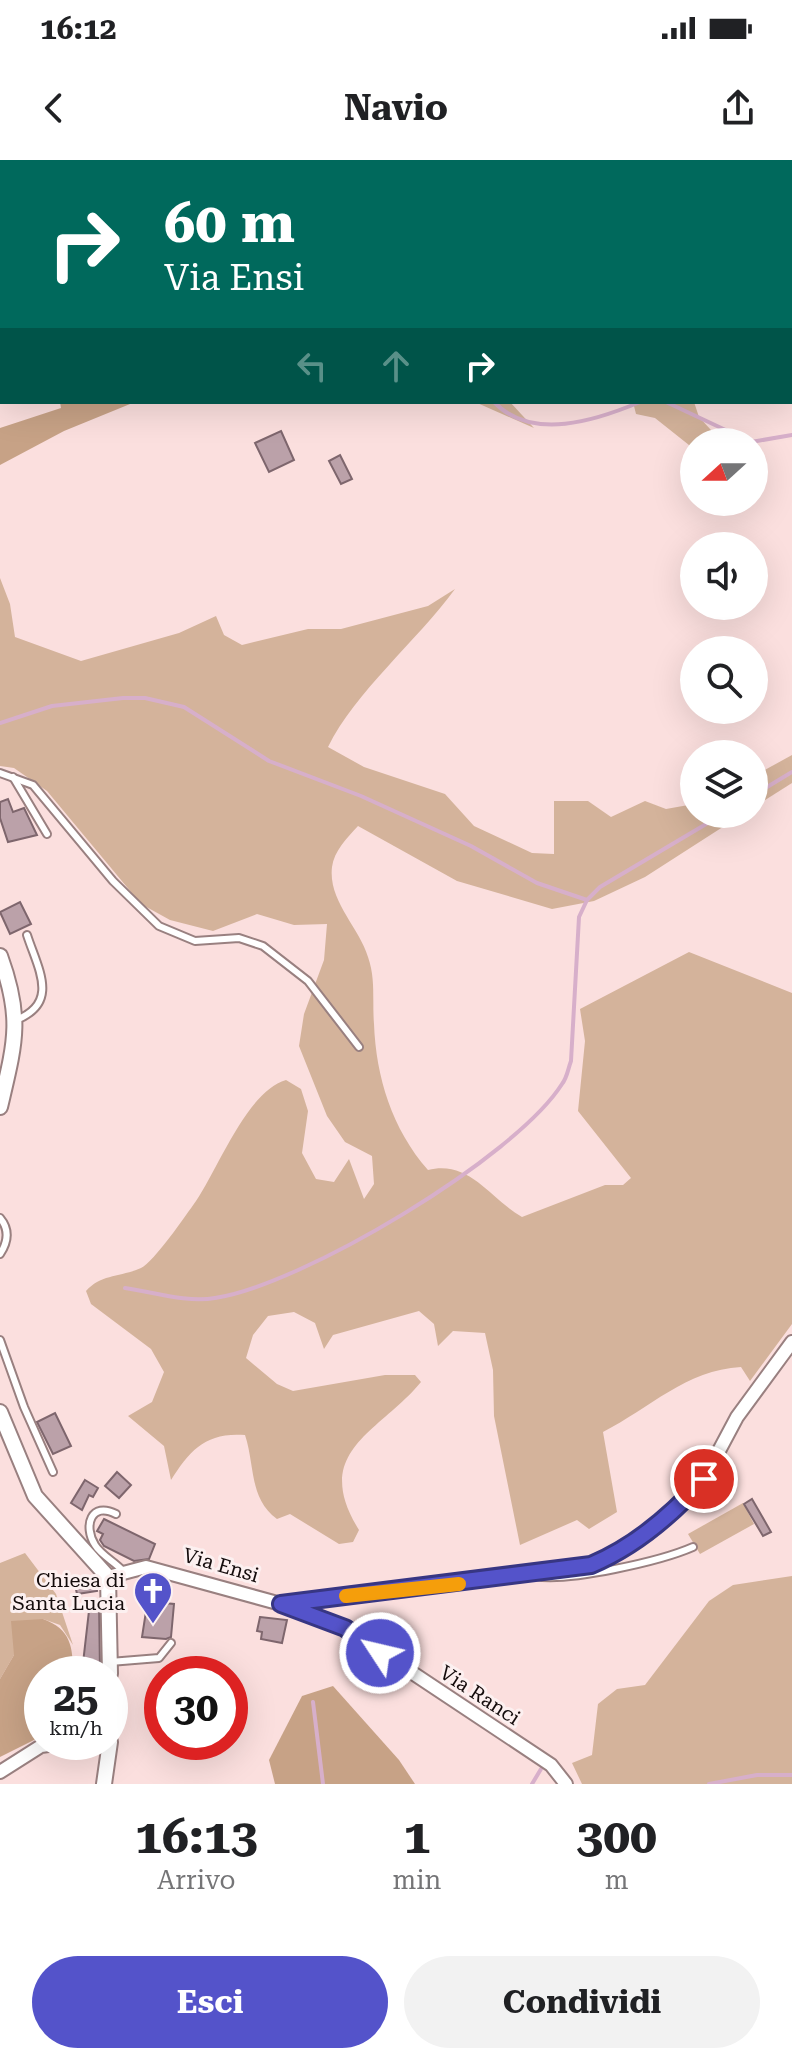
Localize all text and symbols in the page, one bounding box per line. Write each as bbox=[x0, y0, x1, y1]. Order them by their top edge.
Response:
text: 16:12 bbox=[40, 11, 117, 46]
icon: back bbox=[32, 86, 76, 130]
icon: share bbox=[716, 86, 760, 130]
text: Navio bbox=[344, 87, 448, 129]
text: 60 m bbox=[164, 190, 295, 256]
icon: right bbox=[32, 192, 136, 296]
text: Via Ensi bbox=[164, 257, 304, 299]
icon: left bbox=[290, 344, 334, 388]
icon: ahead bbox=[374, 344, 418, 388]
icon: right bbox=[458, 344, 502, 388]
north arrow bbox=[680, 428, 768, 516]
map controls bbox=[680, 428, 768, 828]
button: sound bbox=[680, 532, 768, 620]
button: search bbox=[680, 636, 768, 724]
button: layers bbox=[680, 740, 768, 828]
pin bbox=[670, 1445, 738, 1513]
icon: arrive bbox=[682, 1457, 726, 1501]
street label: Via Ensi bbox=[180, 1543, 262, 1587]
place label: Chiesa di Santa Lucia bbox=[12, 1568, 125, 1615]
church icon: Chiesa di Santa Lucia bbox=[132, 1570, 174, 1625]
position arrow bbox=[338, 1611, 422, 1695]
speed limit sign: 30 bbox=[144, 1656, 248, 1760]
street label: Via Ranci bbox=[435, 1660, 525, 1730]
text: 25 bbox=[54, 1674, 98, 1721]
text: km/h bbox=[49, 1716, 103, 1740]
text: 16:13 bbox=[135, 1809, 258, 1865]
text: 1 bbox=[403, 1809, 430, 1865]
text: 300 bbox=[576, 1809, 657, 1865]
text: Arrivo bbox=[157, 1865, 235, 1895]
text: min bbox=[393, 1865, 441, 1895]
text: m bbox=[605, 1865, 629, 1895]
button: Esci bbox=[32, 1956, 388, 2048]
button: Condividi bbox=[404, 1956, 760, 2048]

